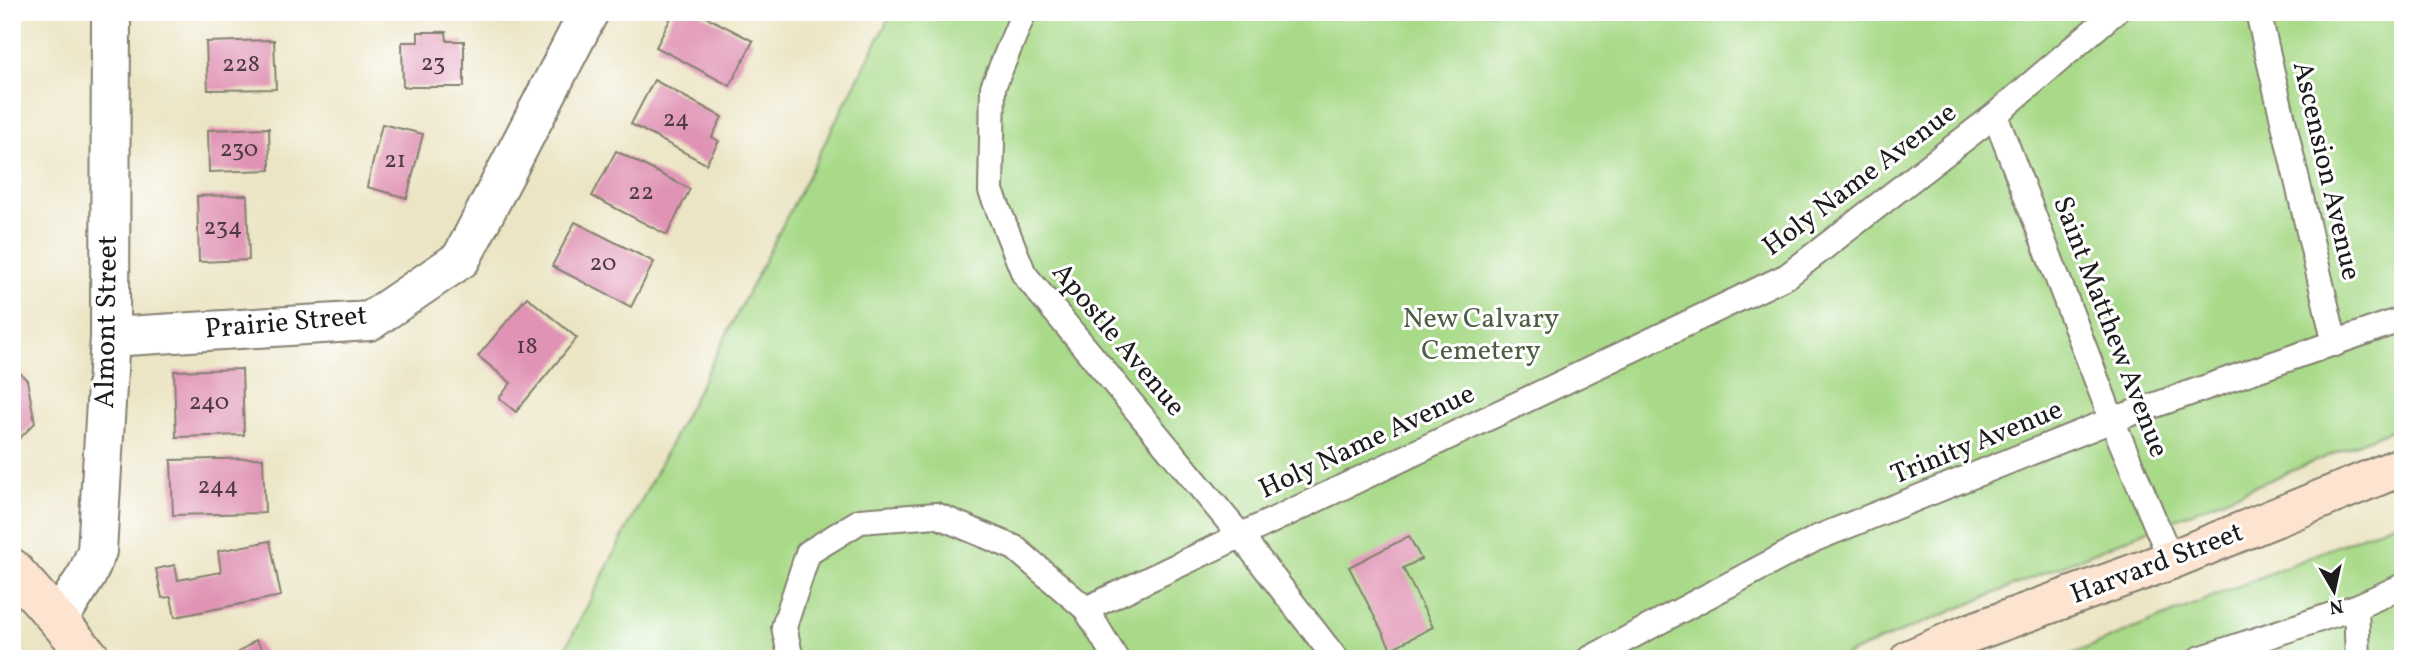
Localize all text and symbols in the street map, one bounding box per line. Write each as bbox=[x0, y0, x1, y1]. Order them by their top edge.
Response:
house number: 23 bbox=[421, 47, 445, 81]
house number: 228 bbox=[222, 48, 260, 82]
street label: Ascension Avenue bbox=[2282, 58, 2370, 284]
street label: Holy Name Avenue bbox=[1755, 94, 1965, 266]
house number: 24 bbox=[663, 103, 689, 137]
house number: 230 bbox=[220, 133, 258, 167]
house number: 21 bbox=[384, 144, 406, 178]
house number: 22 bbox=[628, 176, 654, 210]
street label: Saint Matthew Avenue bbox=[2042, 191, 2178, 463]
house number: 234 bbox=[204, 211, 242, 245]
street label: Almont Street bbox=[86, 235, 128, 409]
house number: 20 bbox=[589, 247, 617, 281]
street label: Apostle Avenue bbox=[1042, 255, 1194, 425]
street label: Prairie Street bbox=[203, 296, 369, 350]
park label: New Calvary Cemetery bbox=[1403, 300, 1559, 371]
house number: 18 bbox=[516, 330, 538, 364]
street label: Holy Name Avenue bbox=[1253, 375, 1481, 509]
house number: 240 bbox=[189, 386, 229, 420]
street label: Trinity Avenue bbox=[1885, 391, 2069, 495]
house number: 244 bbox=[198, 470, 238, 504]
street label: Harvard Street bbox=[2065, 513, 2249, 615]
north arrow bbox=[2300, 556, 2370, 626]
text: N bbox=[2327, 592, 2345, 620]

